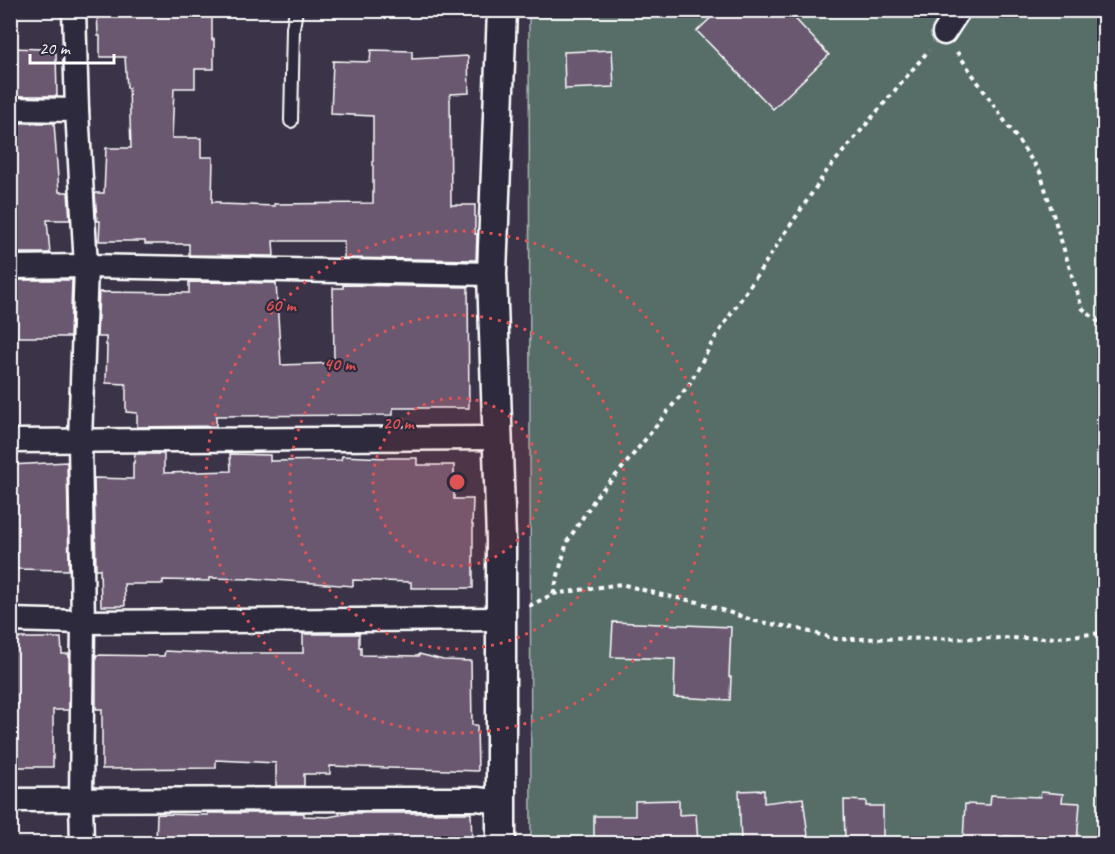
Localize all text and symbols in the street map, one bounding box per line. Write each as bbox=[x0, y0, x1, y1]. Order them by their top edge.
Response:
scale bar bbox=[30, 27, 114, 65]
text: 20 m bbox=[39, 37, 72, 59]
text: 60 m bbox=[264, 294, 297, 316]
text: 40 m bbox=[324, 353, 356, 375]
text: 20 m bbox=[383, 412, 415, 434]
centre of rings bbox=[447, 472, 467, 492]

